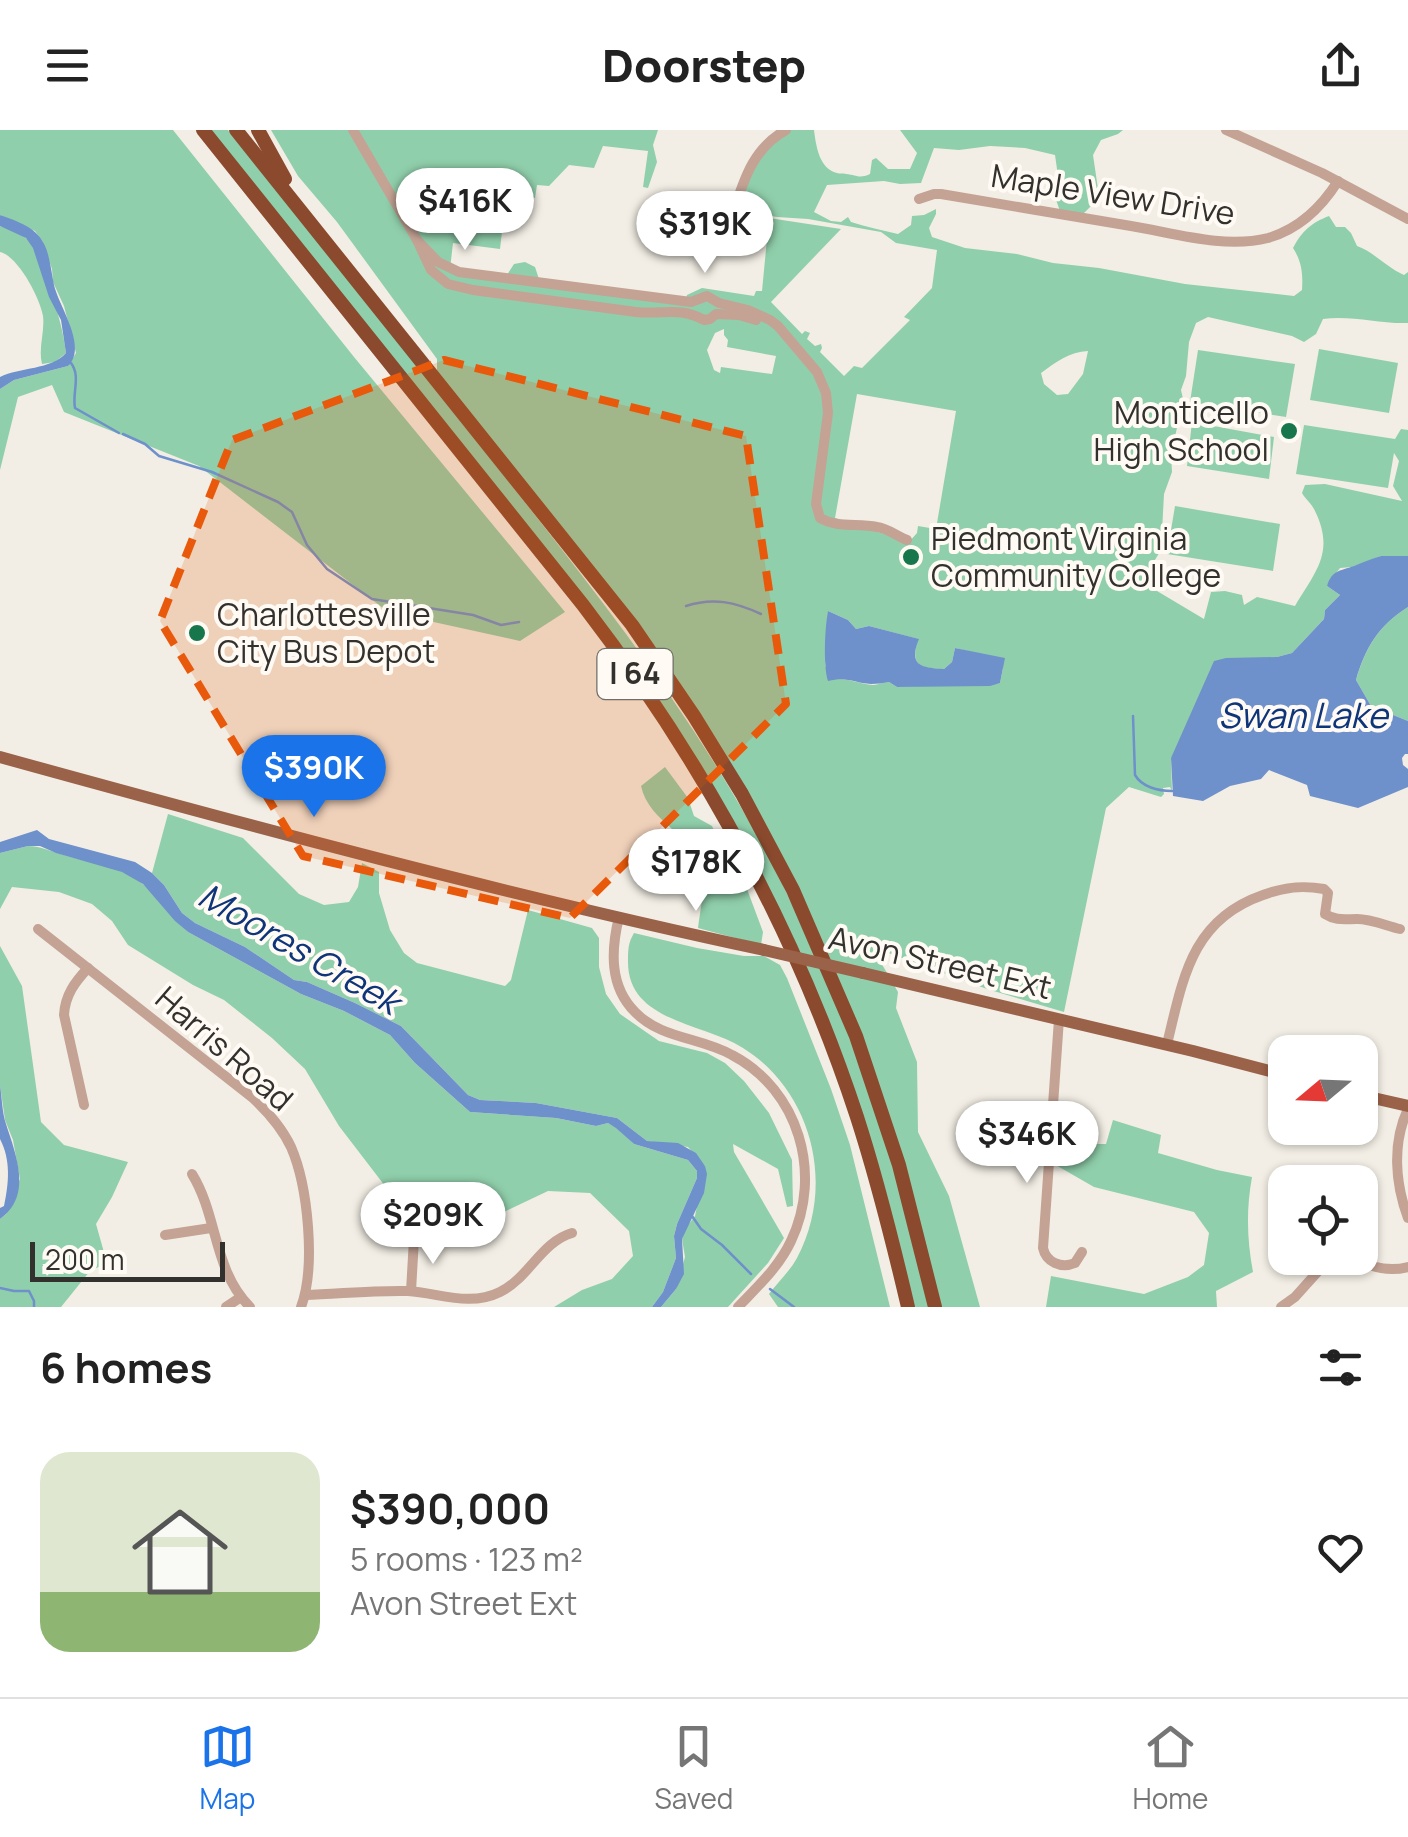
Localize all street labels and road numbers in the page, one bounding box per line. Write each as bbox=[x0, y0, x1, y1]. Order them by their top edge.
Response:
street label: Maple View Drive bbox=[988, 153, 1238, 235]
road number: I 64 bbox=[598, 649, 672, 699]
street label: Avon Street Ext bbox=[825, 915, 1056, 1009]
street label: Harris Road bbox=[146, 976, 303, 1120]

